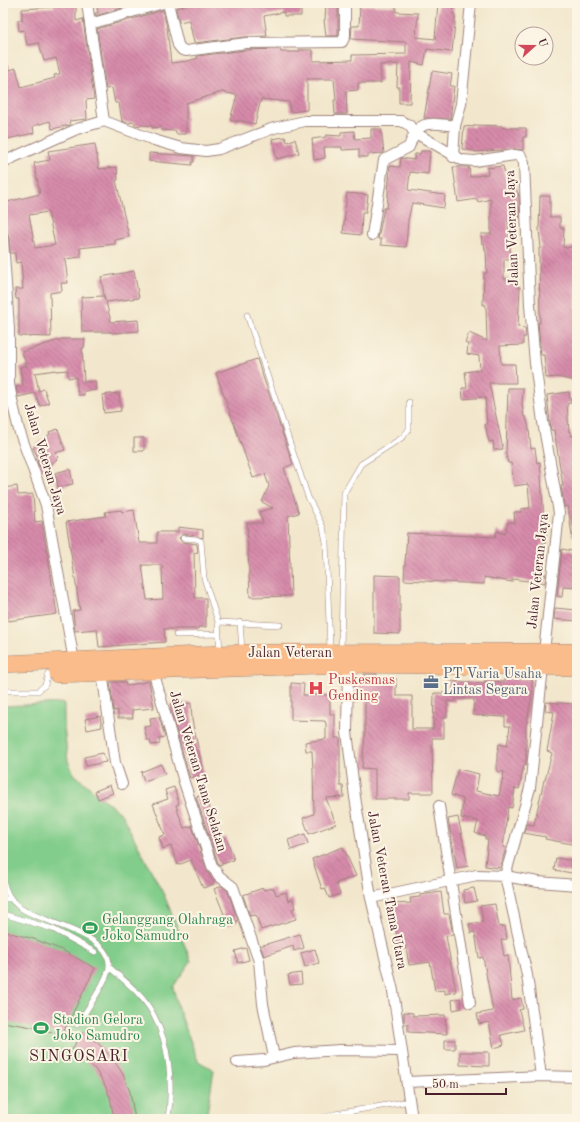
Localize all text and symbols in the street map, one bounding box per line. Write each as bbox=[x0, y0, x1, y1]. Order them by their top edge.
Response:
north arrow bbox=[514, 26, 554, 66]
text: U bbox=[535, 37, 549, 49]
street label: Jalan Veteran Jaya bbox=[503, 170, 521, 286]
street label: Jalan Veteran Jaya bbox=[21, 401, 69, 517]
street label: Jalan Veteran Jaya bbox=[525, 512, 551, 629]
street label: Jalan Veteran bbox=[248, 646, 332, 660]
place label: PT Varia Usaha Lintas Segara bbox=[443, 667, 542, 697]
place label: Puskesmas Gending bbox=[328, 673, 395, 703]
office icon: PT Varia Usaha Lintas Segara bbox=[422, 673, 440, 691]
hospital icon: Puskesmas Gending bbox=[307, 679, 325, 697]
street label: Jalan Veteran Tana Selatan bbox=[167, 689, 229, 854]
street label: Jalan Veteran Tama Utara bbox=[365, 809, 409, 971]
place label: Gelanggang Olahraga Joko Samudro bbox=[102, 913, 233, 943]
sports icon: Gelanggang Olahraga Joko Samudro bbox=[81, 919, 99, 937]
place label: Stadion Gelora Joko Samudro bbox=[53, 1013, 143, 1043]
sports icon: Stadion Gelora Joko Samudro bbox=[32, 1019, 50, 1037]
district label: SINGOSARI bbox=[29, 1049, 129, 1065]
scale bar bbox=[426, 1070, 506, 1096]
text: 50 m bbox=[432, 1078, 459, 1091]

